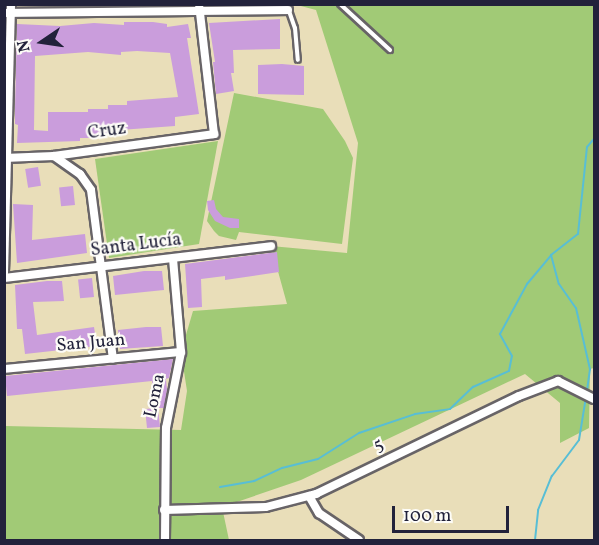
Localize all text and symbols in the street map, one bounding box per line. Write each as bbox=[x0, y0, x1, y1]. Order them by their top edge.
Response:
north arrow bbox=[12, 12, 72, 72]
text: N bbox=[12, 38, 36, 54]
street label: Cruz bbox=[86, 119, 128, 145]
street label: Santa Lucía bbox=[89, 230, 183, 262]
street label: San Juan bbox=[56, 330, 126, 358]
street label: Loma bbox=[141, 372, 171, 420]
street label: 5 bbox=[370, 434, 388, 458]
scale bar bbox=[395, 494, 512, 532]
text: 100 m bbox=[403, 504, 452, 529]

